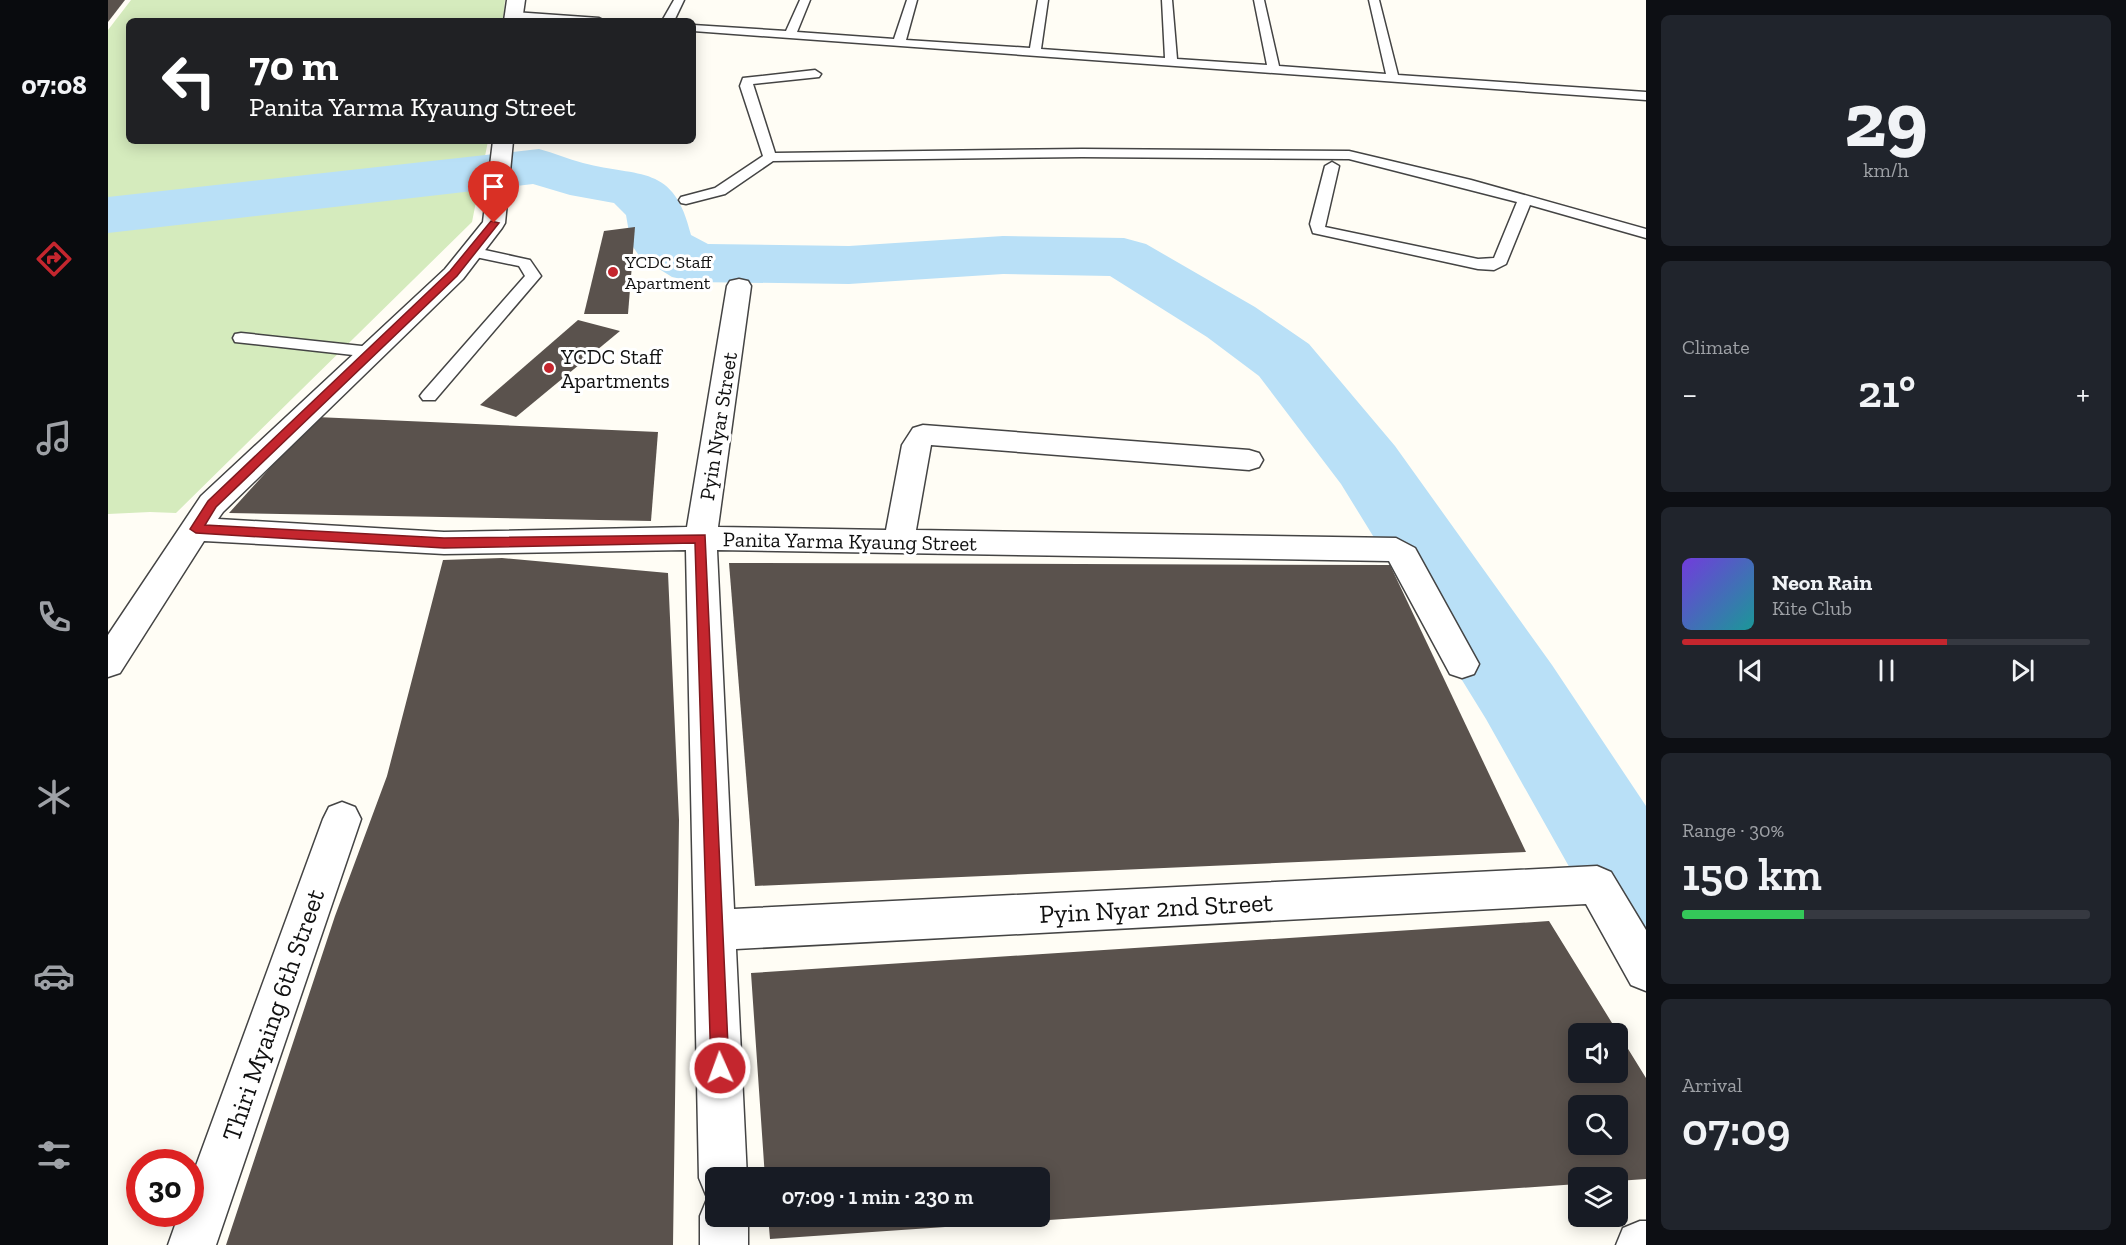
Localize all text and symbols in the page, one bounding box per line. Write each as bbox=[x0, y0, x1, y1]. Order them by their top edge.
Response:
text: 70 m bbox=[249, 40, 339, 91]
icon: left bbox=[150, 42, 228, 120]
text: 07:08 bbox=[21, 69, 87, 101]
text: 29 bbox=[1844, 72, 1928, 166]
text: Panita Yarma Kyaung Street bbox=[249, 91, 576, 123]
text: km/h bbox=[1863, 158, 1909, 182]
pin bbox=[468, 161, 519, 223]
icon: arrive bbox=[477, 170, 510, 203]
icon: directions bbox=[33, 238, 75, 280]
place label: YCDC Staff Apartment bbox=[624, 251, 713, 294]
marker: YCDC Staff Apartment bbox=[606, 265, 620, 279]
text: Climate bbox=[1682, 335, 1750, 359]
place label: YCDC Staff Apartments bbox=[560, 344, 670, 393]
street label: Pyin Nyar Street bbox=[694, 350, 742, 502]
marker: YCDC Staff Apartments bbox=[542, 361, 556, 375]
text: 21° bbox=[1858, 365, 1916, 419]
text: − bbox=[1682, 374, 1697, 413]
text: + bbox=[2076, 374, 2090, 413]
icon: music bbox=[33, 417, 75, 459]
street label: Panita Yarma Kyaung Street bbox=[723, 526, 977, 556]
text: Neon Rain bbox=[1772, 569, 1872, 596]
icon: phone bbox=[33, 596, 75, 638]
text: Kite Club bbox=[1772, 596, 1852, 620]
icon: previous bbox=[1734, 654, 1767, 687]
icon: pause bbox=[1870, 654, 1903, 687]
icon: next bbox=[2006, 654, 2039, 687]
icon: climate bbox=[33, 776, 75, 818]
text: Range · 30% bbox=[1682, 818, 1784, 842]
text: 150 km bbox=[1682, 848, 1822, 902]
street label: Thiri Myaing 6th Street bbox=[215, 884, 331, 1145]
street label: Pyin Nyar 2nd Street bbox=[1038, 886, 1274, 930]
icon: car bbox=[33, 955, 75, 997]
map controls bbox=[1568, 1023, 1628, 1227]
button: sound bbox=[1568, 1023, 1628, 1083]
position arrow bbox=[688, 1036, 752, 1100]
text: Arrival bbox=[1682, 1073, 1742, 1097]
button: search bbox=[1568, 1095, 1628, 1155]
text: 07:09 bbox=[1682, 1103, 1791, 1157]
icon: filters bbox=[33, 1134, 75, 1176]
speed limit sign: 30 bbox=[126, 1149, 204, 1227]
button: layers bbox=[1568, 1167, 1628, 1227]
text: 07:09 · 1 min · 230 m bbox=[782, 1183, 973, 1210]

